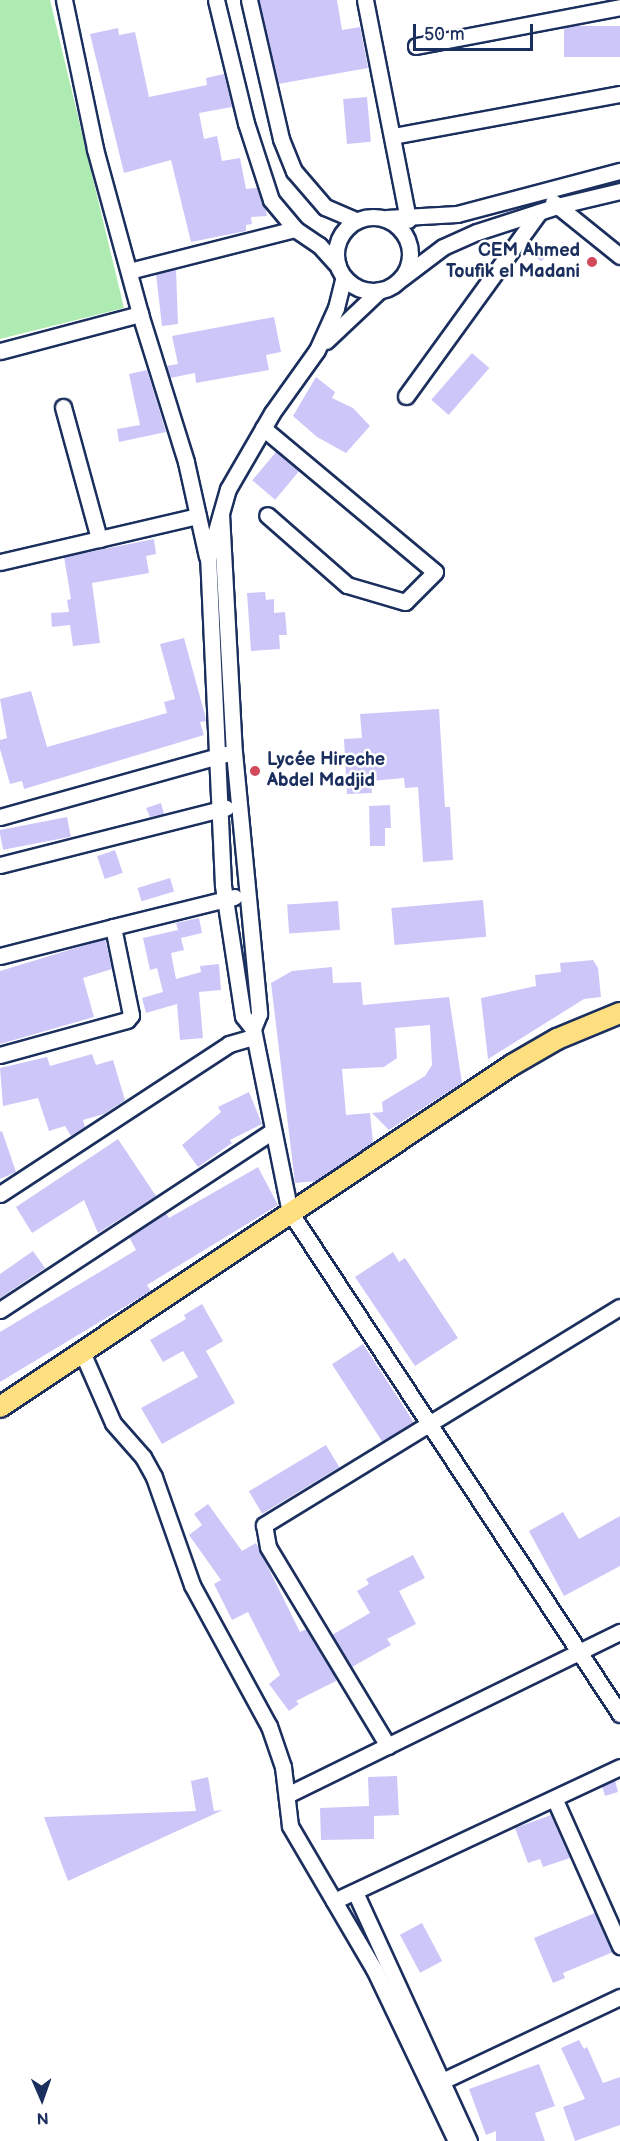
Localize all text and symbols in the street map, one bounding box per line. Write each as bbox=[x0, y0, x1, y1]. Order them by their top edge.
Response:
scale bar bbox=[416, 12, 536, 50]
text: 50 m bbox=[424, 24, 465, 45]
place label: CEM Ahmed Toufik el Madani bbox=[446, 241, 580, 284]
marker: CEM Ahmed Toufik el Madani bbox=[585, 255, 599, 269]
place label: Lycée Hireche Abdel Madjid bbox=[267, 750, 385, 792]
marker: Lycée Hireche Abdel Madjid bbox=[248, 764, 262, 778]
north arrow bbox=[12, 2069, 72, 2129]
text: N bbox=[36, 2108, 49, 2127]

